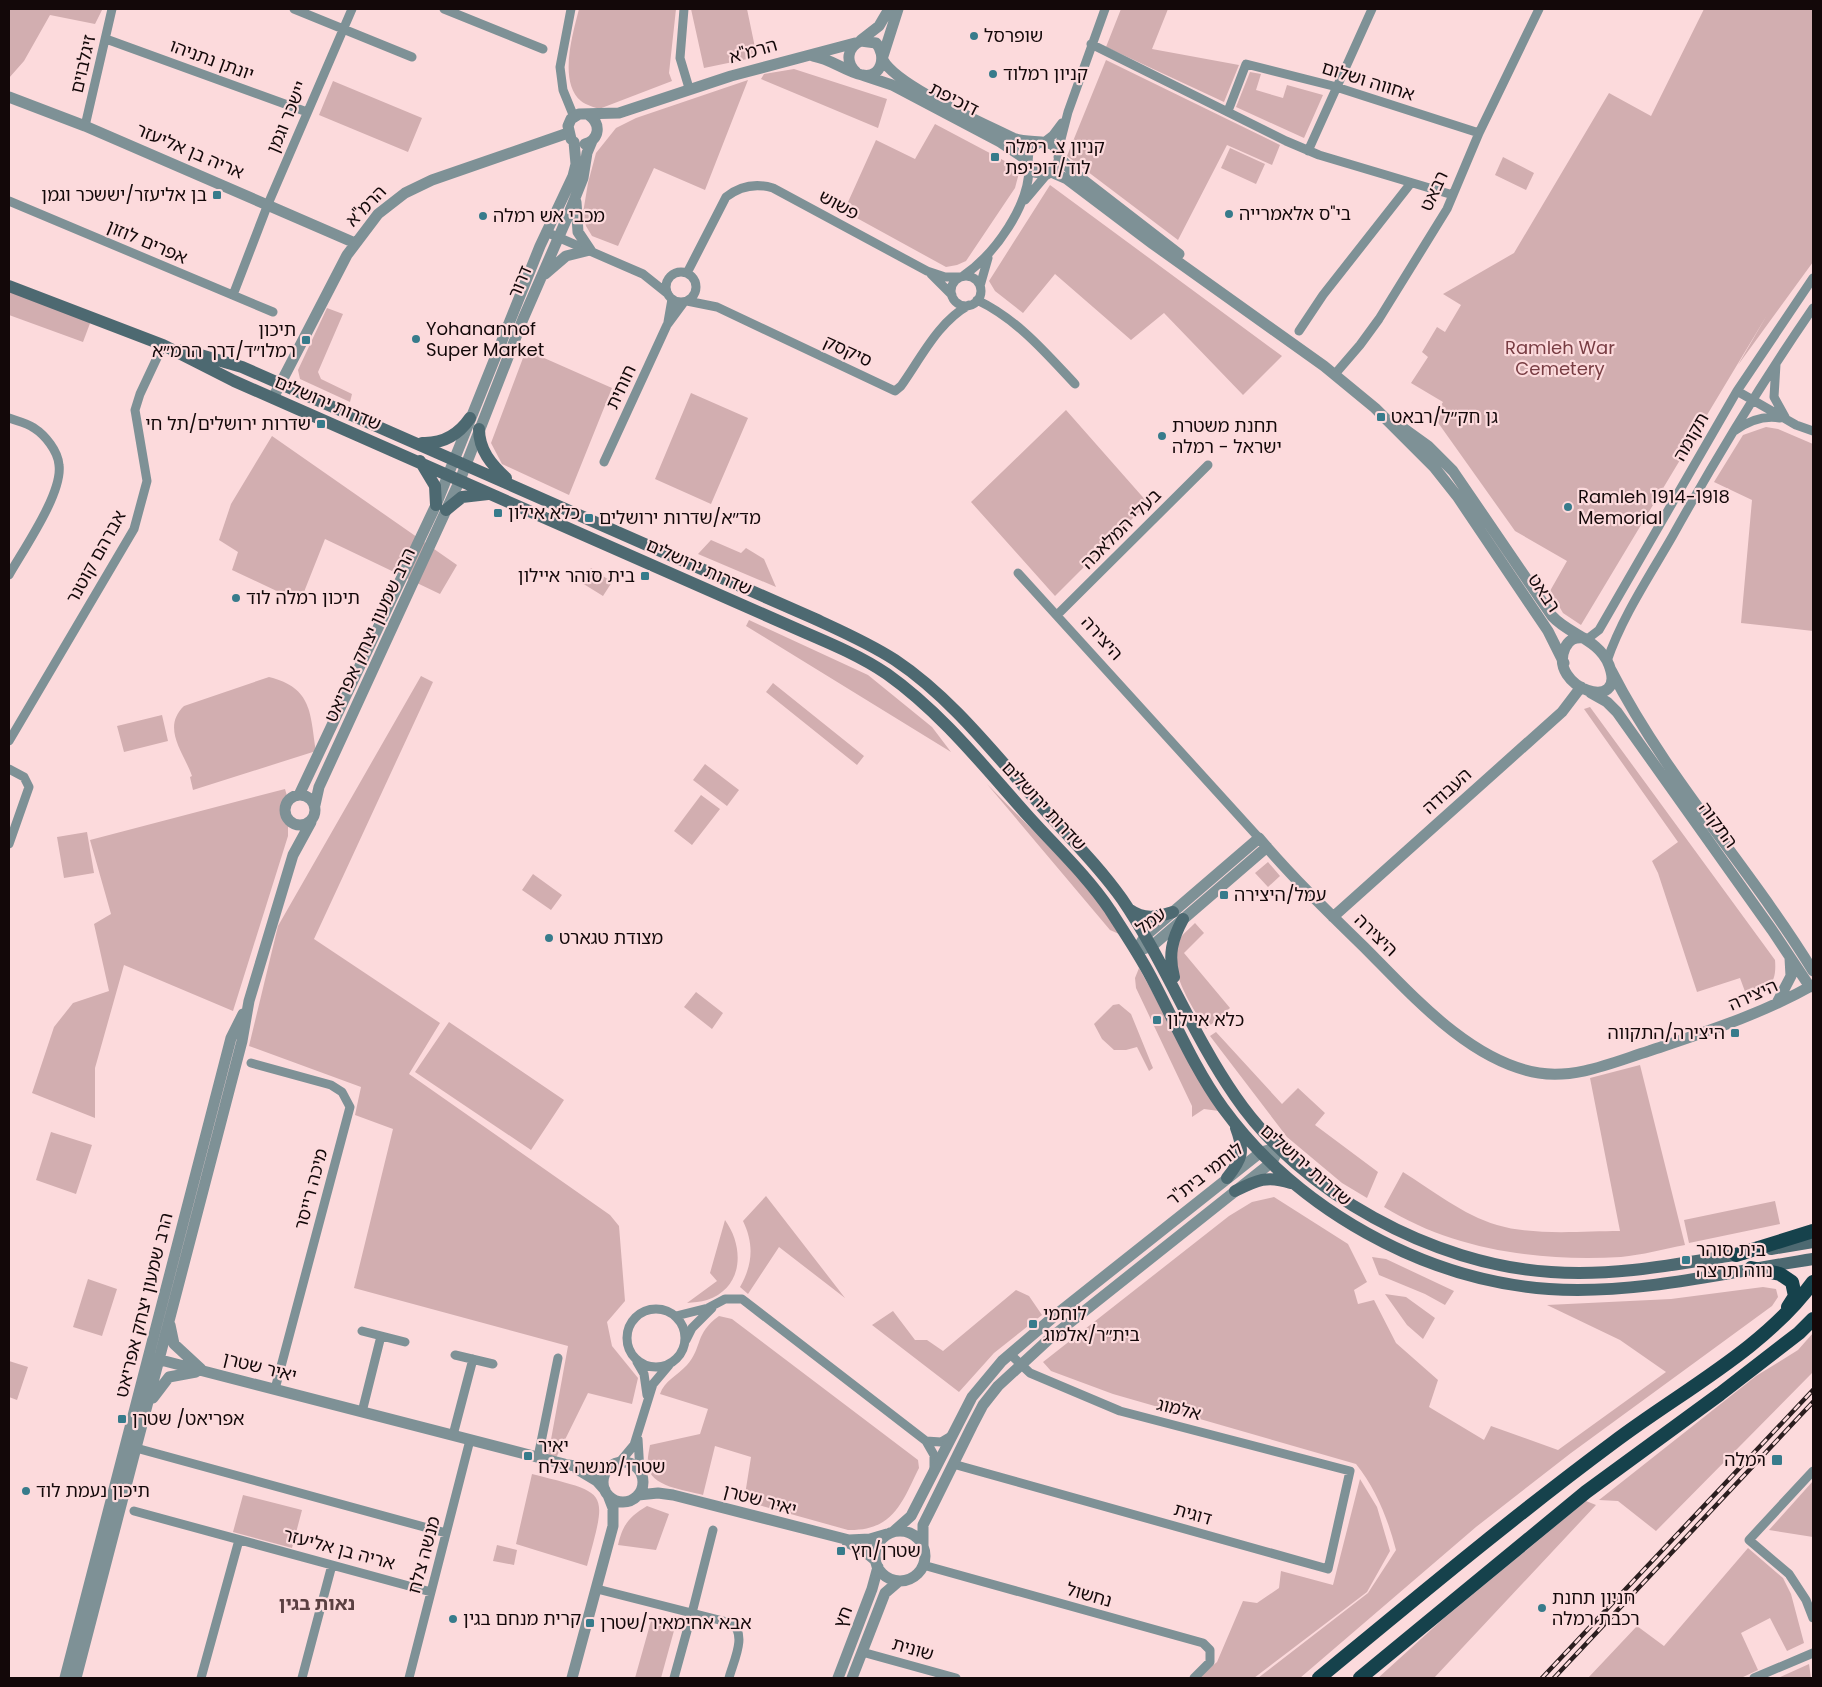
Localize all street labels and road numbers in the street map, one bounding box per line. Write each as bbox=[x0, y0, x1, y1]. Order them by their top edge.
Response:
street label: זיגלבוים bbox=[64, 32, 101, 96]
street label: הרמ"א bbox=[726, 32, 780, 69]
street label: יונתן נתניהו bbox=[167, 33, 258, 86]
street label: אחווה ושלום bbox=[1319, 55, 1418, 106]
street label: דוכיפת bbox=[925, 75, 983, 122]
street label: יישכר וגמן bbox=[260, 77, 313, 157]
street label: אריה בן אליעזר bbox=[132, 117, 248, 184]
street label: רבאט bbox=[1413, 167, 1454, 215]
street label: הרמ"א bbox=[340, 179, 392, 232]
street label: פשוש bbox=[815, 184, 864, 226]
street label: אפרים לוזון bbox=[103, 213, 191, 270]
street label: דרור bbox=[502, 261, 538, 302]
street label: סיקסק bbox=[820, 328, 877, 373]
street label: חוחית bbox=[599, 360, 642, 413]
street label: שדרות ירושלים bbox=[271, 369, 385, 436]
street label: תקומה bbox=[1667, 408, 1714, 466]
street label: בעלי המלאכה bbox=[1075, 483, 1167, 575]
street label: אברהם קוטנר bbox=[60, 506, 131, 608]
street label: שדרות ירושלים bbox=[642, 532, 756, 601]
street label: הרב שמעון יצחק אפריאט bbox=[318, 544, 421, 726]
street label: רבאט bbox=[1522, 568, 1566, 617]
street label: היצירה bbox=[1076, 610, 1129, 665]
street label: שדרות ירושלים bbox=[996, 756, 1092, 856]
street label: העבודה bbox=[1417, 762, 1477, 819]
street label: התקוה bbox=[1693, 796, 1744, 853]
street label: עמל bbox=[1130, 901, 1171, 940]
street label: היצירה bbox=[1349, 908, 1404, 962]
street label: היצירה bbox=[1724, 973, 1782, 1017]
street label: שדרות ירושלים bbox=[1255, 1118, 1357, 1211]
street label: לוחמי בית"ר bbox=[1161, 1136, 1248, 1211]
street label: מיכה רייסר bbox=[288, 1145, 333, 1232]
street label: הרב שמעון יצחק אפריאט bbox=[108, 1210, 179, 1400]
street label: יאיר שטרן bbox=[221, 1345, 300, 1388]
street label: אלמוג bbox=[1154, 1391, 1204, 1426]
street label: יאיר שטרן bbox=[721, 1478, 800, 1521]
street label: דוגית bbox=[1171, 1496, 1215, 1531]
street label: מנשה צלח bbox=[401, 1513, 446, 1596]
street label: אריה בן אליעזר bbox=[280, 1522, 398, 1575]
street label: נחשול bbox=[1063, 1576, 1115, 1613]
street label: חץ bbox=[827, 1602, 858, 1631]
street label: שונית bbox=[889, 1631, 937, 1666]

